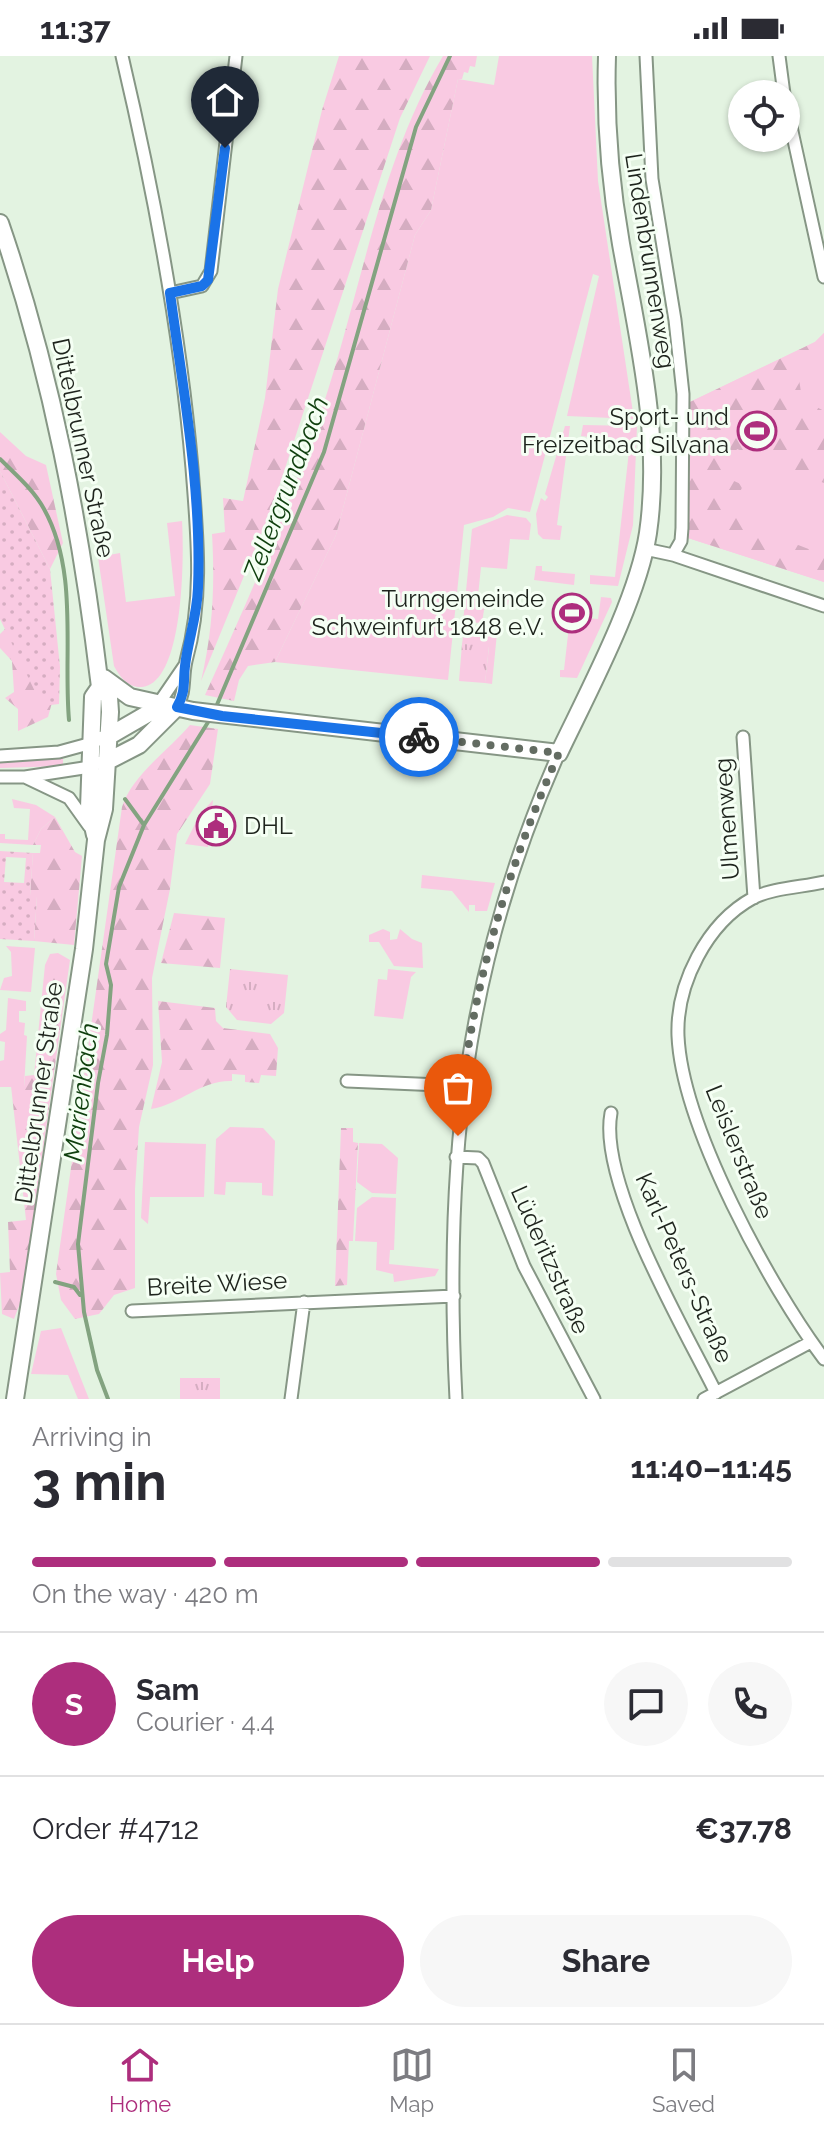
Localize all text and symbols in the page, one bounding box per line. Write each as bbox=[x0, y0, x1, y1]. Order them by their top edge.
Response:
text: 11:37 bbox=[40, 11, 111, 46]
pin bbox=[191, 66, 259, 148]
icon: home bbox=[203, 78, 247, 122]
map controls bbox=[728, 80, 800, 152]
button: locate bbox=[728, 80, 800, 152]
street label: Lindenbrunnenweg bbox=[619, 151, 682, 371]
street label: Dittelbrunner Straße bbox=[46, 336, 121, 560]
water label: Zellergrundbach bbox=[237, 392, 335, 585]
place label: Sport- und Freizeitbad Silvana bbox=[522, 402, 729, 459]
sports icon: Sport- und Freizeitbad Silvana bbox=[736, 410, 778, 452]
place label: Turngemeinde Schweinfurt 1848 e.V. bbox=[312, 584, 544, 641]
sports icon: Turngemeinde Schweinfurt 1848 e.V. bbox=[551, 592, 593, 634]
courier bbox=[379, 697, 459, 777]
icon: bike bbox=[397, 715, 441, 759]
street label: Ulmenweg bbox=[708, 757, 745, 881]
public building icon: DHL bbox=[195, 805, 237, 847]
place label: DHL bbox=[244, 811, 293, 840]
street label: Dittelbrunner Straße bbox=[9, 980, 68, 1206]
water label: Marienbach bbox=[58, 1021, 104, 1163]
pin bbox=[424, 1054, 492, 1136]
icon: bag bbox=[436, 1066, 480, 1110]
street label: Leislerstraße bbox=[699, 1081, 780, 1223]
street label: Karl-Peters-Straße bbox=[630, 1168, 739, 1367]
street label: Lüderitzstraße bbox=[505, 1181, 596, 1338]
street label: Breite Wiese bbox=[146, 1265, 288, 1302]
text: Arriving in bbox=[32, 1422, 152, 1452]
text: 11:40–11:45 bbox=[631, 1450, 792, 1485]
text: 3 min bbox=[32, 1451, 167, 1512]
text: On the way · 420 m bbox=[32, 1579, 259, 1609]
button: chat bbox=[604, 1662, 688, 1746]
button: phone bbox=[708, 1662, 792, 1746]
text: Sam bbox=[136, 1672, 199, 1707]
text: S bbox=[65, 1687, 83, 1722]
text: Courier · 4.4 bbox=[136, 1707, 275, 1737]
text: Order #4712 bbox=[32, 1811, 199, 1846]
text: €37.78 bbox=[695, 1811, 792, 1846]
button: Help bbox=[32, 1915, 404, 2007]
button: Share bbox=[420, 1915, 792, 2007]
tab: Home bbox=[109, 2043, 171, 2117]
tab: Map bbox=[389, 2043, 434, 2117]
tab: Saved bbox=[652, 2043, 715, 2117]

